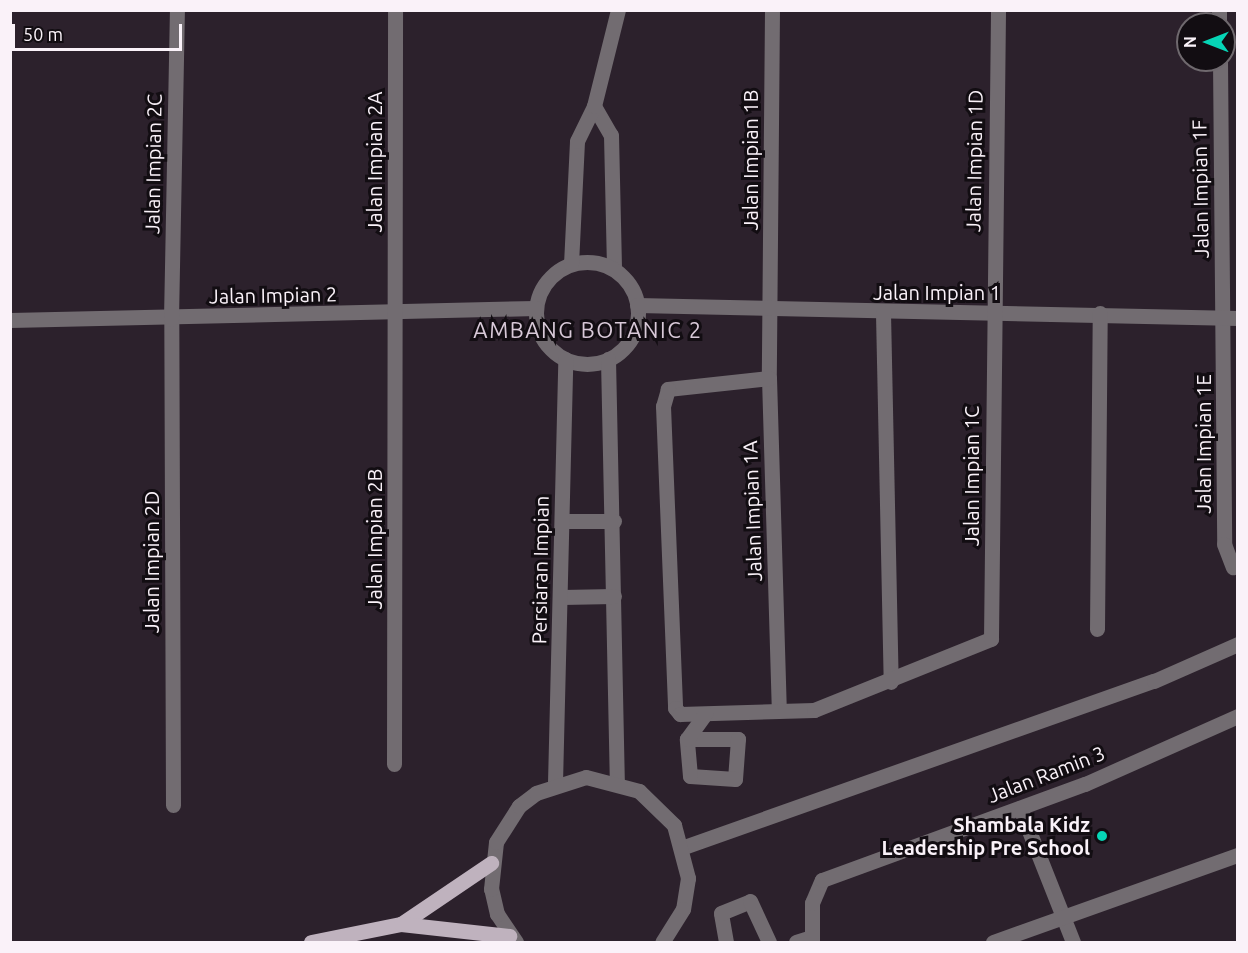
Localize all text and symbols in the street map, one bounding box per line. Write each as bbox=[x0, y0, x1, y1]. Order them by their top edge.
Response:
scale bar bbox=[15, 12, 184, 50]
north arrow bbox=[1176, 12, 1236, 72]
text: 50 m bbox=[23, 24, 63, 44]
text: N bbox=[1181, 36, 1199, 48]
street label: Jalan Impian 1B bbox=[738, 90, 762, 230]
street label: Jalan Impian 1D bbox=[961, 90, 987, 232]
street label: Jalan Impian 2A bbox=[362, 91, 386, 233]
street label: Jalan Impian 2C bbox=[140, 94, 166, 234]
street label: Jalan Impian 1F bbox=[1187, 119, 1213, 259]
street label: Jalan Impian 1 bbox=[873, 280, 1001, 304]
street label: Jalan Impian 2 bbox=[209, 282, 337, 308]
district label: AMBANG BOTANIC 2 bbox=[473, 317, 703, 343]
street label: Jalan Impian 1E bbox=[1191, 374, 1215, 514]
street label: Jalan Impian 1C bbox=[959, 406, 983, 546]
street label: Jalan Impian 1A bbox=[738, 440, 766, 582]
street label: Jalan Impian 2B bbox=[362, 469, 386, 609]
street label: Jalan Impian 2D bbox=[139, 491, 163, 633]
street label: Persiaran Impian bbox=[527, 496, 553, 644]
street label: Jalan Ramin 3 bbox=[984, 741, 1108, 807]
place label: Shambala Kidz Leadership Pre School bbox=[881, 813, 1090, 860]
marker: Shambala Kidz Leadership Pre School bbox=[1095, 829, 1109, 843]

